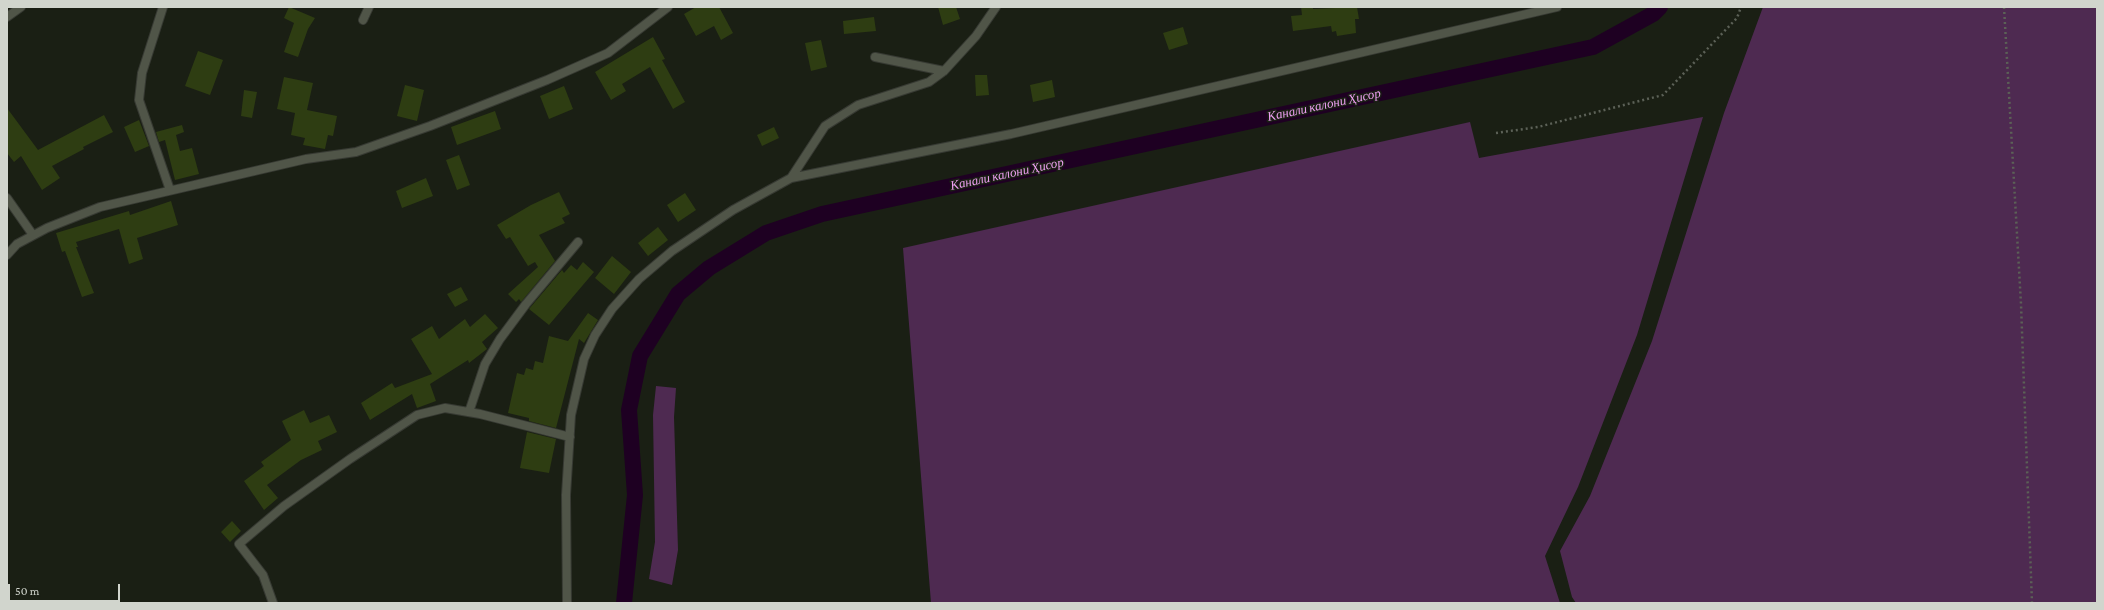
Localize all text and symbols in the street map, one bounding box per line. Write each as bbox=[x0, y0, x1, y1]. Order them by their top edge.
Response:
water label: Канали калони Ҳисор bbox=[1266, 85, 1382, 125]
water label: Канали калони Ҳисор bbox=[949, 154, 1065, 194]
scale bar bbox=[10, 576, 122, 602]
text: 50 m bbox=[15, 584, 39, 598]

